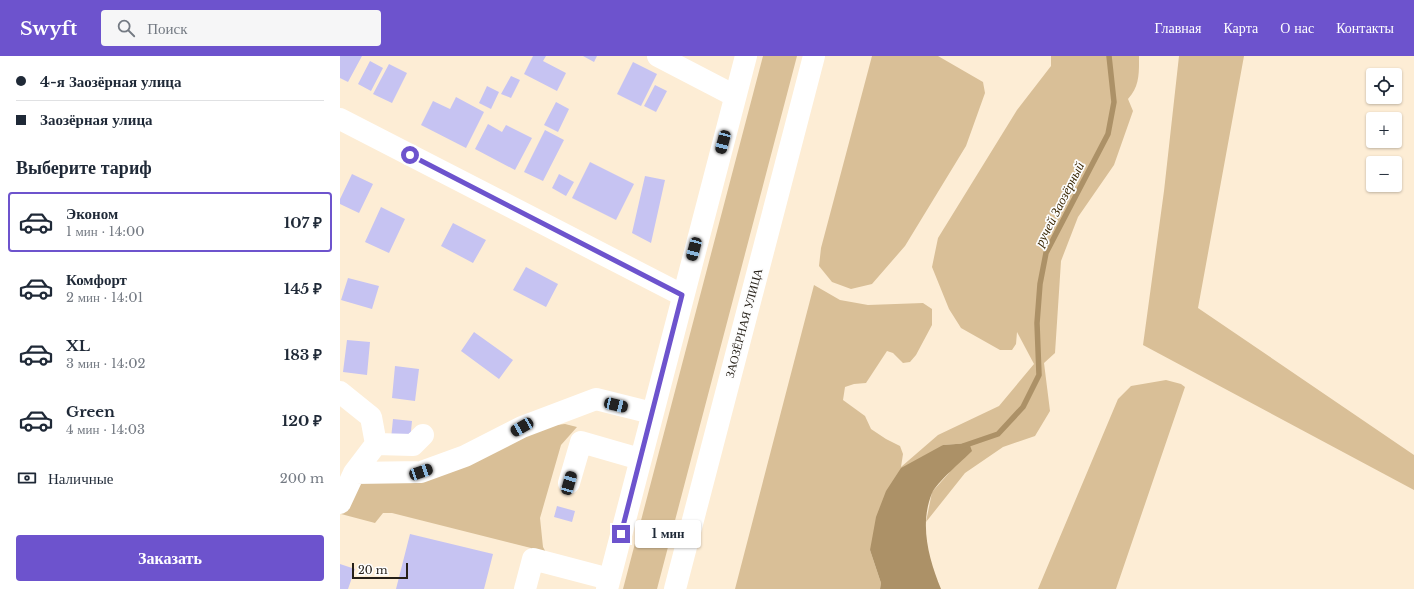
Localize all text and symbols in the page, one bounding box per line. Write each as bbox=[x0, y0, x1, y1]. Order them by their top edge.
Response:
search box bbox=[101, 10, 381, 46]
text: Swyft bbox=[20, 17, 77, 40]
icon: search bbox=[115, 17, 137, 39]
text: Поиск bbox=[147, 19, 187, 38]
text: Главная bbox=[1154, 19, 1201, 37]
text: Карта bbox=[1223, 19, 1258, 37]
text: О нас bbox=[1280, 19, 1314, 37]
text: Контакты bbox=[1336, 19, 1394, 37]
map controls bbox=[1366, 68, 1402, 192]
button: locate bbox=[1366, 68, 1402, 104]
text: 4-я Заозёрная улица bbox=[40, 72, 181, 91]
text: Заозёрная улица bbox=[40, 110, 153, 129]
button: + bbox=[1366, 112, 1402, 148]
car bbox=[714, 129, 732, 155]
route start bbox=[401, 146, 419, 164]
button: − bbox=[1366, 156, 1402, 192]
text: Выберите тариф bbox=[16, 157, 152, 179]
water label: ручей Заозёрный bbox=[1030, 159, 1088, 250]
icon: car bbox=[18, 204, 54, 240]
text: Эконом bbox=[66, 204, 118, 223]
text: 107 ₽ bbox=[284, 213, 322, 232]
text: 1 мин · 14:00 bbox=[66, 223, 145, 240]
car bbox=[685, 236, 703, 262]
street label: ЗАОЗЁРНАЯ УЛИЦА bbox=[722, 266, 765, 379]
icon: car bbox=[18, 270, 54, 306]
text: Комфорт bbox=[66, 270, 127, 289]
text: 145 ₽ bbox=[284, 279, 322, 298]
text: 2 мин · 14:01 bbox=[66, 289, 143, 306]
icon: car bbox=[18, 336, 54, 372]
text: XL bbox=[66, 336, 90, 355]
text: 183 ₽ bbox=[284, 345, 322, 364]
text: 3 мин · 14:02 bbox=[66, 355, 145, 372]
car bbox=[603, 396, 629, 414]
icon: car bbox=[18, 402, 54, 438]
text: Green bbox=[66, 402, 115, 421]
text: 120 ₽ bbox=[282, 411, 322, 430]
car bbox=[509, 416, 535, 438]
text: 4 мин · 14:03 bbox=[66, 421, 145, 438]
car bbox=[408, 462, 434, 482]
icon: cash bbox=[16, 467, 38, 489]
text: Наличные bbox=[48, 469, 113, 488]
text: 200 m bbox=[280, 470, 324, 487]
car bbox=[560, 470, 578, 496]
callout: 1 мин bbox=[635, 520, 701, 548]
route end bbox=[612, 525, 630, 543]
text: 1 мин bbox=[652, 525, 684, 542]
button: Заказать bbox=[16, 535, 324, 581]
scale bar bbox=[352, 561, 408, 580]
text: 20 m bbox=[358, 563, 388, 577]

